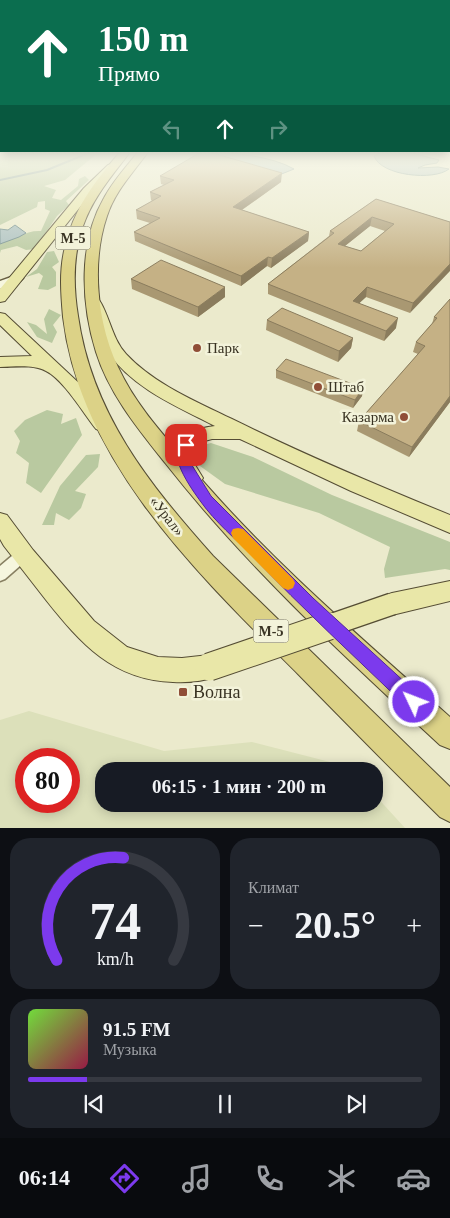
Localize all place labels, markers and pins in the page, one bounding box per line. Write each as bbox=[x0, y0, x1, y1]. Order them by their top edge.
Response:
place label: Парк bbox=[207, 340, 240, 356]
marker: Парк bbox=[191, 342, 203, 354]
place label: Штаб bbox=[328, 379, 365, 395]
marker: Штаб bbox=[312, 381, 324, 393]
place label: Казарма bbox=[342, 409, 394, 425]
marker: Казарма bbox=[398, 411, 410, 423]
pin bbox=[165, 424, 207, 466]
place label: Волна bbox=[193, 682, 240, 702]
marker: Волна bbox=[177, 686, 189, 698]

